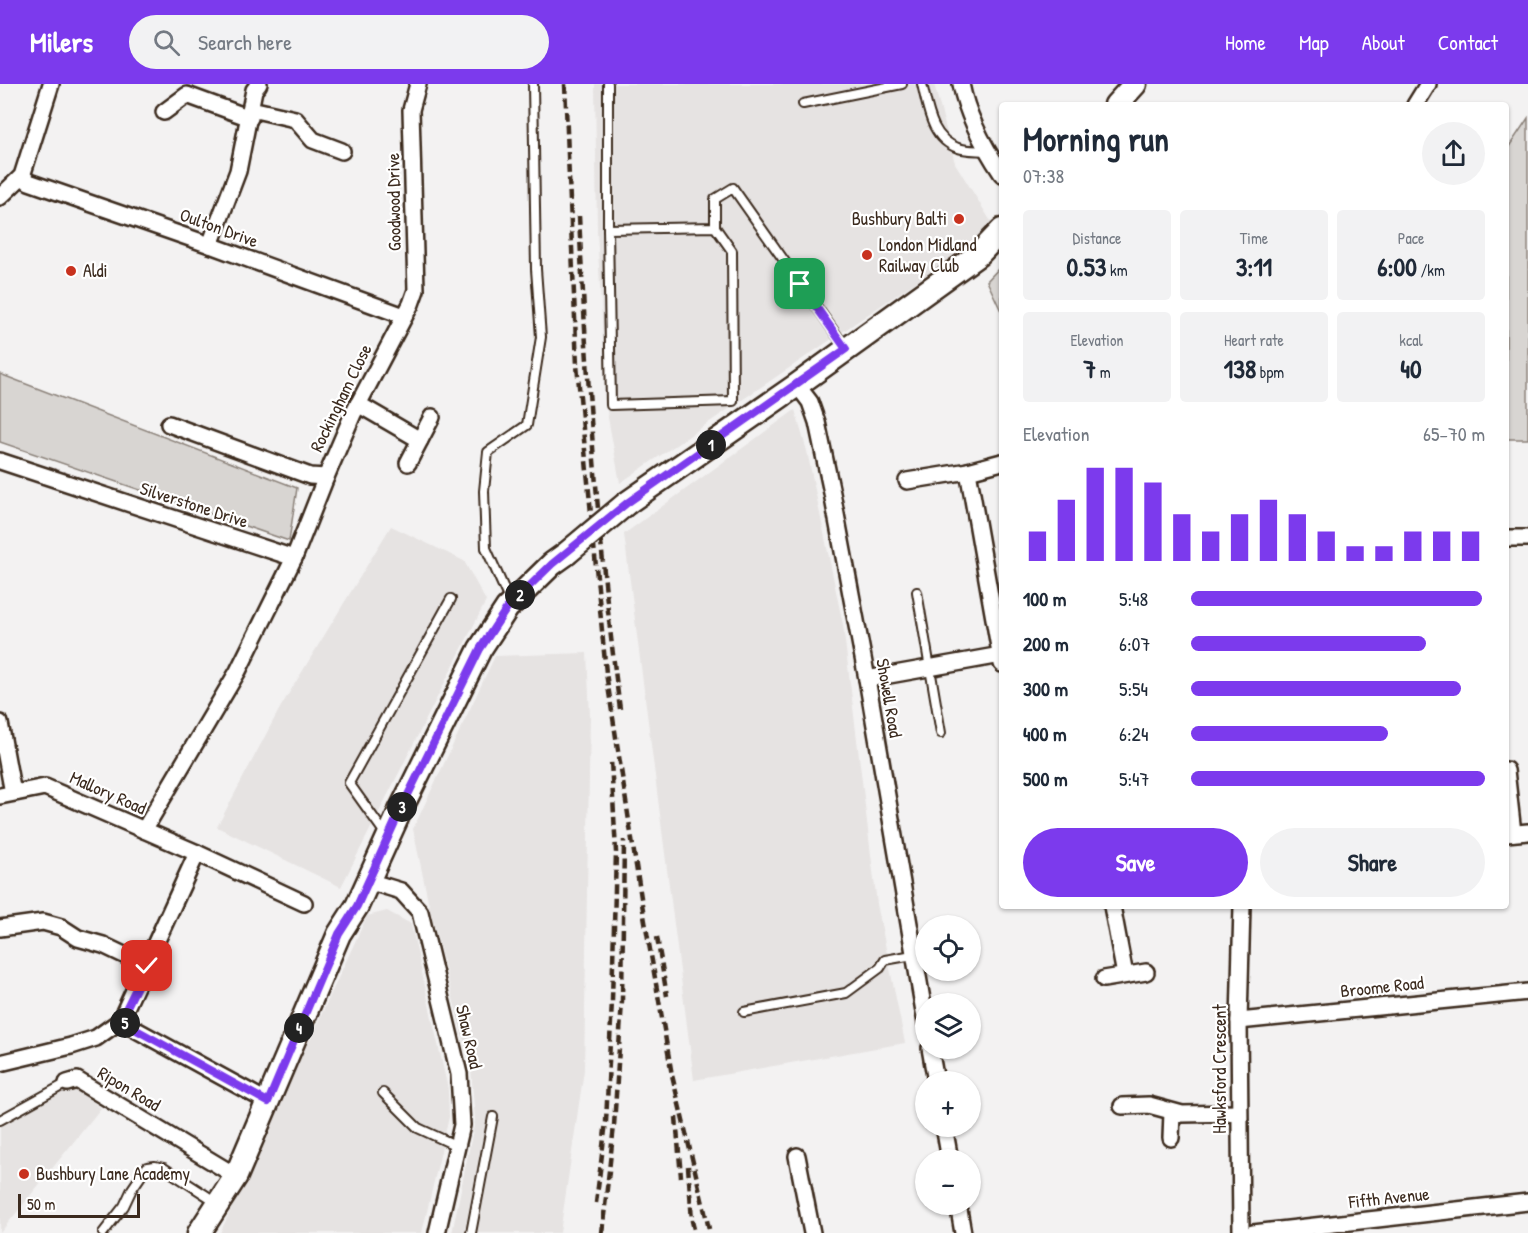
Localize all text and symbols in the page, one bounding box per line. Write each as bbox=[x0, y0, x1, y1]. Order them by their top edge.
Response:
search box bbox=[129, 15, 549, 69]
text: Milers bbox=[30, 23, 93, 61]
icon: search bbox=[150, 26, 183, 59]
text: Search here bbox=[198, 27, 292, 57]
text: Home bbox=[1225, 28, 1266, 57]
text: Map bbox=[1299, 28, 1329, 57]
text: About bbox=[1362, 28, 1405, 57]
text: Contact bbox=[1438, 28, 1498, 57]
text: Morning run bbox=[1023, 117, 1169, 161]
button: share bbox=[1422, 122, 1485, 185]
street label: Goodwood Drive bbox=[380, 153, 407, 251]
text: 07:38 bbox=[1023, 162, 1064, 189]
street label: Oulton Drive bbox=[177, 202, 262, 253]
place label: Bushbury Balti bbox=[852, 206, 947, 231]
marker: Bushbury Balti bbox=[952, 212, 966, 226]
text: Distance bbox=[1073, 227, 1121, 249]
text: Time bbox=[1240, 227, 1268, 249]
text: Pace bbox=[1398, 227, 1424, 249]
place label: London Midland Railway Club bbox=[879, 232, 976, 278]
marker: London Midland Railway Club bbox=[860, 248, 874, 262]
text: 0.53 bbox=[1066, 249, 1106, 284]
text: 3:11 bbox=[1236, 249, 1272, 284]
text: 6:00 bbox=[1377, 249, 1417, 284]
place label: Aldi bbox=[83, 258, 108, 283]
pin bbox=[774, 258, 825, 309]
text: km bbox=[1106, 259, 1128, 281]
text: /km bbox=[1417, 259, 1445, 281]
marker: Aldi bbox=[64, 264, 78, 278]
icon: arrive bbox=[783, 267, 816, 300]
text: Elevation bbox=[1070, 329, 1124, 351]
text: Heart rate bbox=[1224, 329, 1284, 351]
text: kcal bbox=[1399, 329, 1423, 351]
street label: Rockingham Close bbox=[304, 340, 377, 456]
text: 7 bbox=[1083, 351, 1096, 386]
text: 138 bbox=[1224, 351, 1256, 386]
text: 40 bbox=[1400, 351, 1422, 386]
text: m bbox=[1096, 361, 1111, 383]
text: bpm bbox=[1256, 361, 1284, 383]
text: Elevation bbox=[1023, 420, 1089, 447]
text: 65–70 m bbox=[1423, 420, 1485, 447]
pin: 1 bbox=[696, 430, 726, 460]
text: 1 bbox=[708, 434, 714, 456]
street label: Silverstone Drive bbox=[137, 475, 251, 534]
pin: 2 bbox=[505, 580, 535, 610]
text: 2 bbox=[516, 584, 524, 606]
text: 100 m bbox=[1023, 585, 1066, 612]
text: 5:48 bbox=[1119, 585, 1148, 612]
text: 200 m bbox=[1023, 630, 1068, 657]
text: 6:07 bbox=[1119, 630, 1150, 657]
street label: Showell Road bbox=[870, 656, 909, 739]
text: 300 m bbox=[1023, 675, 1068, 702]
text: 5:54 bbox=[1119, 675, 1148, 702]
text: 400 m bbox=[1023, 720, 1067, 747]
text: 6:24 bbox=[1119, 720, 1148, 747]
street label: Mallory Road bbox=[66, 765, 150, 820]
text: 500 m bbox=[1023, 765, 1068, 792]
text: 5:47 bbox=[1119, 765, 1150, 792]
pin: 3 bbox=[387, 792, 417, 822]
text: 3 bbox=[398, 796, 406, 818]
button: Save bbox=[1023, 828, 1248, 897]
button: Share bbox=[1260, 828, 1485, 897]
map controls bbox=[915, 915, 981, 1215]
button: locate bbox=[915, 915, 981, 981]
pin bbox=[121, 940, 172, 991]
icon: check bbox=[130, 949, 163, 982]
street label: Broome Road bbox=[1339, 970, 1425, 1003]
button: layers bbox=[915, 993, 981, 1059]
street label: Shaw Road bbox=[450, 1002, 489, 1071]
street label: Hawksford Crescent bbox=[1207, 1004, 1232, 1134]
pin: 5 bbox=[110, 1008, 140, 1038]
text: 5 bbox=[122, 1012, 128, 1034]
pin: 4 bbox=[284, 1013, 314, 1043]
text: 4 bbox=[296, 1017, 302, 1039]
street label: Ripon Road bbox=[93, 1060, 165, 1117]
button: + bbox=[915, 1071, 981, 1137]
button: − bbox=[915, 1149, 981, 1215]
place label: Bushbury Lane Academy bbox=[36, 1161, 191, 1186]
marker: Bushbury Lane Academy bbox=[17, 1167, 31, 1181]
street label: Fifth Avenue bbox=[1346, 1181, 1430, 1214]
scale bar bbox=[18, 1191, 140, 1218]
text: 50 m bbox=[27, 1193, 56, 1215]

